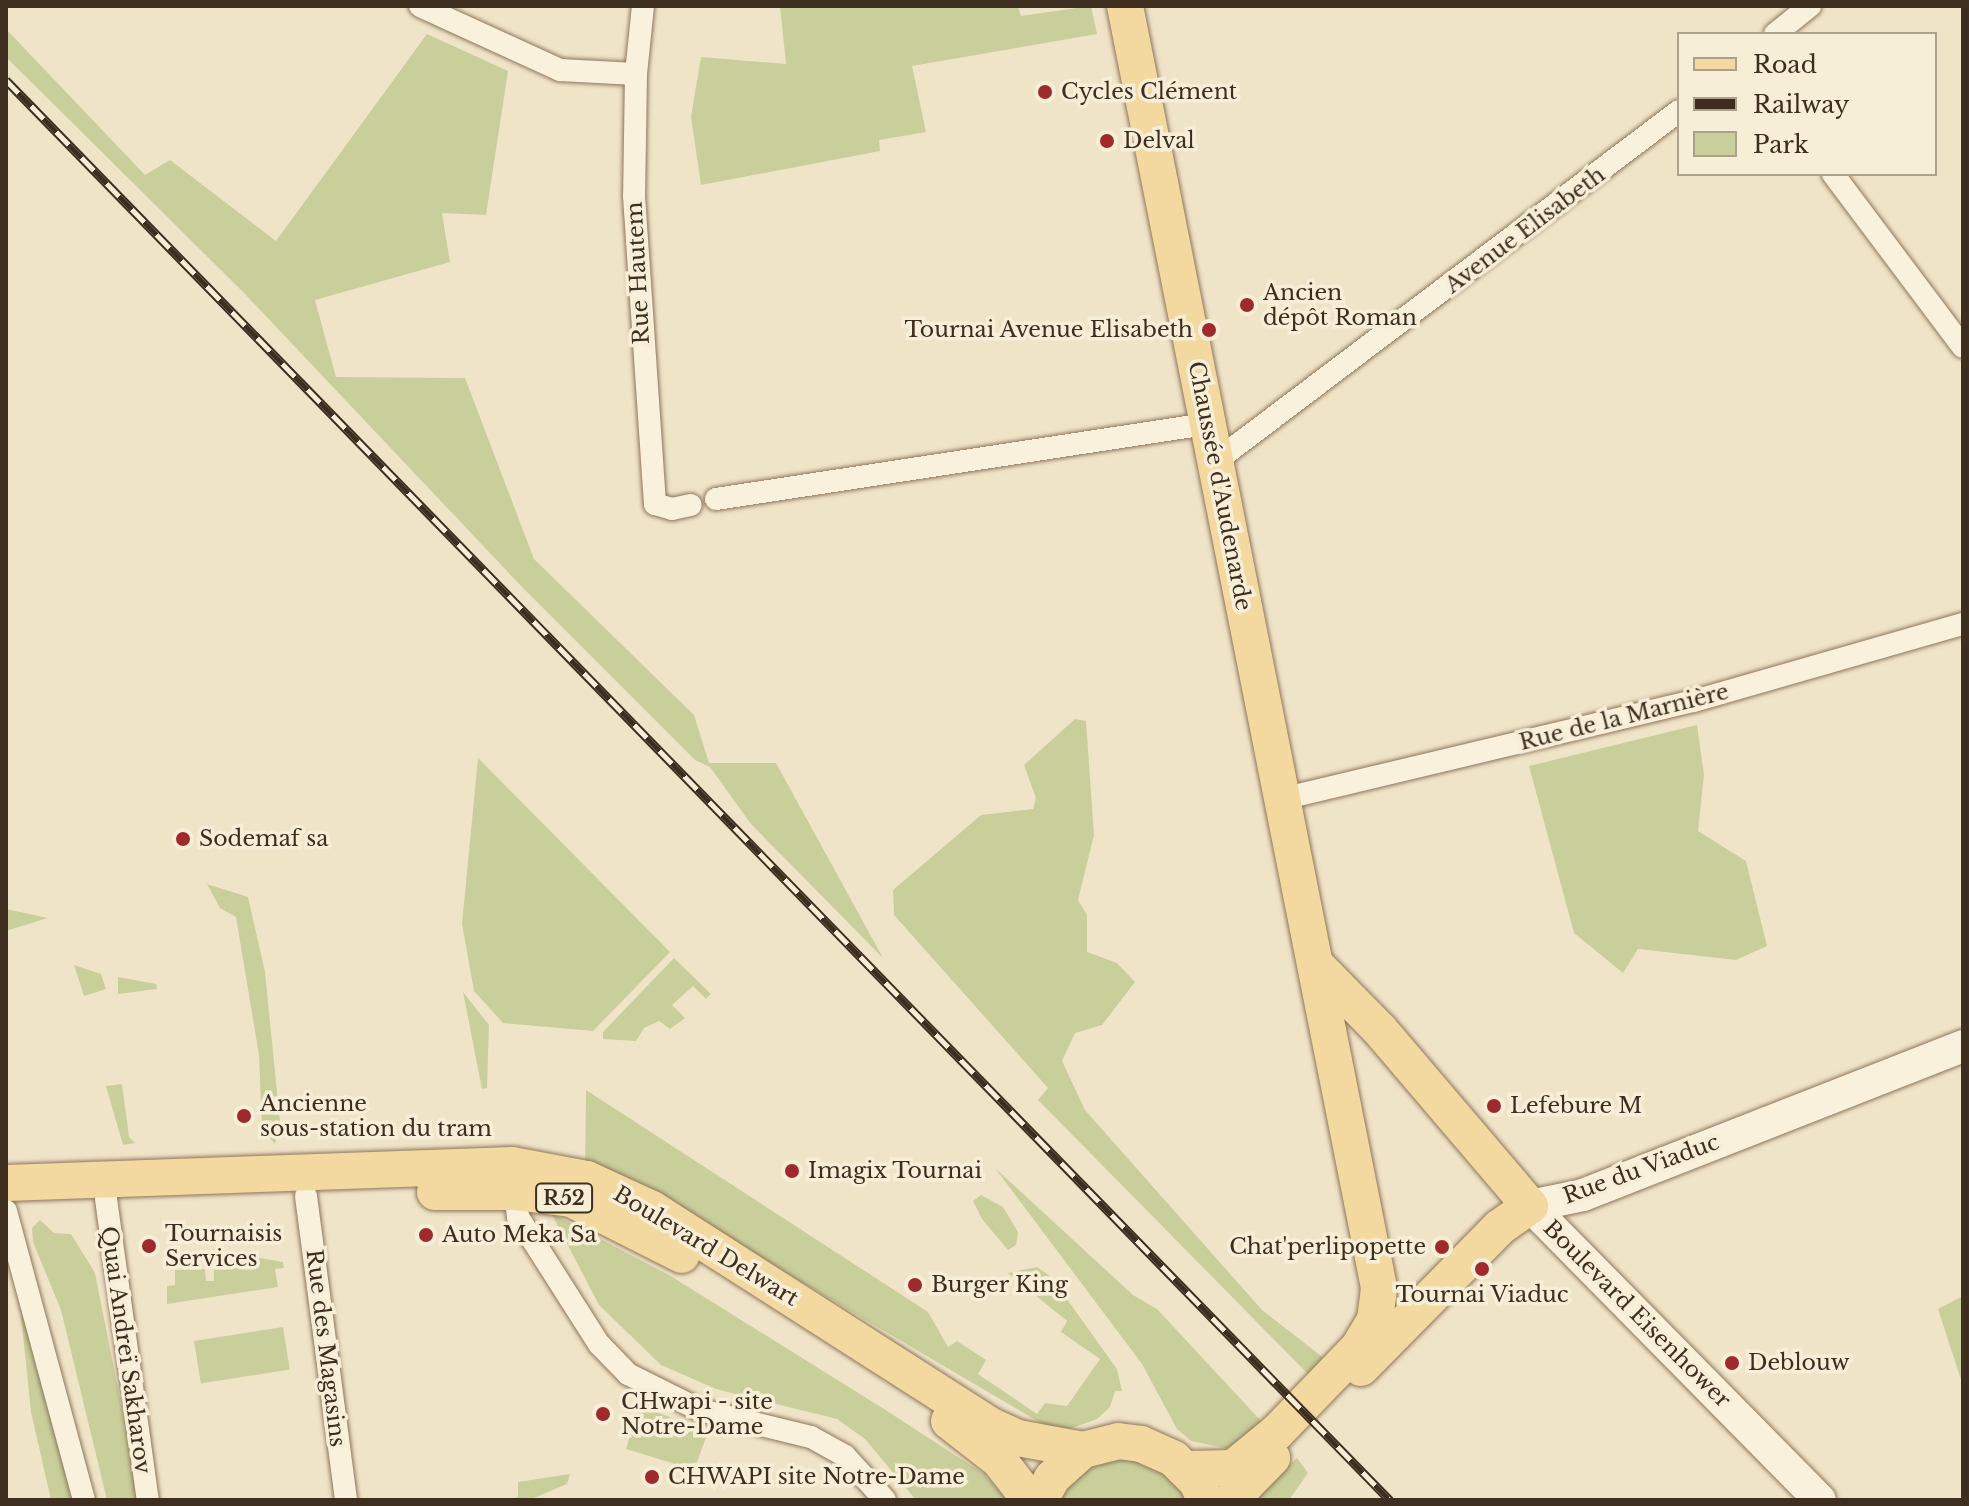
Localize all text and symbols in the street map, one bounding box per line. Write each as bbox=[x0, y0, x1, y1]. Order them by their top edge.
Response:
legend bbox=[1677, 32, 1937, 176]
text: Road bbox=[1753, 50, 1817, 79]
place label: Cycles Clément bbox=[1061, 79, 1237, 105]
marker: Cycles Clément bbox=[1036, 83, 1054, 101]
text: Railway bbox=[1753, 90, 1849, 119]
place label: Delval bbox=[1123, 128, 1195, 154]
text: Park bbox=[1753, 130, 1809, 159]
marker: Delval bbox=[1098, 132, 1116, 150]
street label: Avenue Elisabeth bbox=[1440, 161, 1610, 299]
street label: Rue Hautem bbox=[621, 201, 655, 345]
place label: Ancien dépôt Roman bbox=[1263, 279, 1417, 330]
marker: Ancien dépôt Roman bbox=[1238, 296, 1256, 314]
place label: Tournai Avenue Elisabeth bbox=[904, 317, 1193, 343]
marker: Tournai Avenue Elisabeth bbox=[1200, 321, 1218, 339]
street label: Chaussée d'Audenarde bbox=[1183, 359, 1257, 613]
street label: Rue de la Marnière bbox=[1516, 678, 1732, 756]
place label: Sodemaf sa bbox=[199, 826, 328, 852]
marker: Sodemaf sa bbox=[174, 830, 192, 848]
place label: Ancienne sous-station du tram bbox=[260, 1090, 492, 1142]
place label: Lefebure M bbox=[1510, 1093, 1642, 1119]
marker: Lefebure M bbox=[1485, 1097, 1503, 1115]
marker: Ancienne sous-station du tram bbox=[235, 1107, 253, 1125]
street label: Rue du Viaduc bbox=[1559, 1128, 1723, 1210]
place label: Imagix Tournai bbox=[808, 1158, 983, 1184]
marker: Imagix Tournai bbox=[783, 1162, 801, 1180]
street label: Boulevard Delwart bbox=[609, 1180, 803, 1312]
road number: R52 bbox=[534, 1182, 594, 1214]
street label: Boulevard Eisenhower bbox=[1538, 1215, 1736, 1413]
place label: Tournaisis Services bbox=[165, 1220, 282, 1272]
place label: Auto Meka Sa bbox=[442, 1222, 597, 1248]
street label: Quai Andreï Sakharov bbox=[96, 1224, 156, 1476]
marker: Auto Meka Sa bbox=[417, 1226, 435, 1244]
place label: Chat'perlipopette bbox=[1229, 1234, 1426, 1260]
marker: Tournaisis Services bbox=[140, 1237, 158, 1255]
marker: Chat'perlipopette bbox=[1433, 1238, 1451, 1256]
street label: Rue des Magasins bbox=[301, 1248, 351, 1448]
marker: Tournai Viaduc bbox=[1473, 1260, 1491, 1278]
place label: Burger King bbox=[931, 1272, 1068, 1298]
marker: Burger King bbox=[906, 1276, 924, 1294]
place label: Tournai Viaduc bbox=[1395, 1282, 1569, 1308]
place label: Deblouw bbox=[1748, 1350, 1849, 1376]
marker: Deblouw bbox=[1723, 1354, 1741, 1372]
place label: CHwapi - site Notre-Dame bbox=[621, 1388, 773, 1440]
marker: CHwapi - site Notre-Dame bbox=[592, 1403, 614, 1425]
place label: CHWAPI site Notre-Dame bbox=[668, 1464, 965, 1490]
marker: CHWAPI site Notre-Dame bbox=[643, 1468, 661, 1486]

